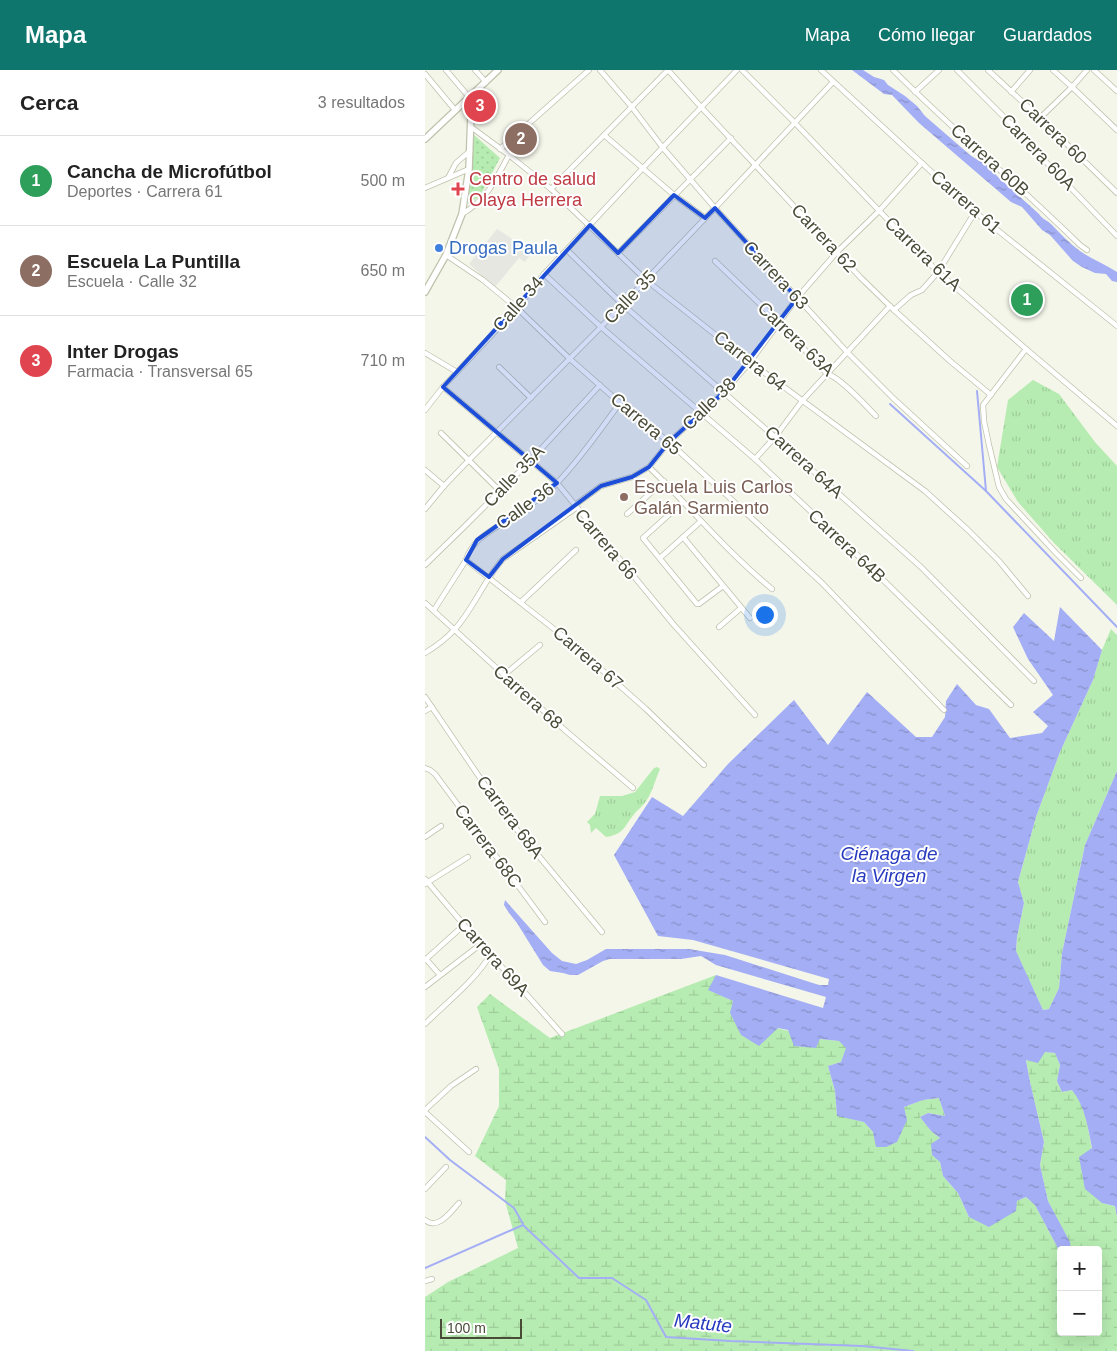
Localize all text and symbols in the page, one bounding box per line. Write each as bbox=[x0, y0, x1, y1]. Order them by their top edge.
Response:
text: Mapa bbox=[25, 21, 86, 48]
text: Mapa bbox=[805, 25, 850, 45]
text: Cómo llegar bbox=[878, 25, 975, 45]
text: Guardados bbox=[1003, 25, 1092, 45]
pin: 3 bbox=[464, 87, 496, 125]
text: Cerca bbox=[20, 91, 78, 114]
text: 3 resultados bbox=[318, 94, 405, 111]
street label: Carrera 60 bbox=[1015, 94, 1091, 168]
street label: Carrera 60A bbox=[997, 110, 1079, 194]
pin: 2 bbox=[505, 120, 537, 158]
street label: Carrera 60B bbox=[947, 120, 1033, 200]
text: Cancha de Microfútbol bbox=[67, 161, 272, 182]
street label: Carrera 61 bbox=[927, 166, 1005, 238]
place label: Centro de salud Olaya Herrera bbox=[469, 169, 596, 210]
text: 1 bbox=[32, 172, 40, 189]
text: 500 m bbox=[361, 172, 405, 189]
marker: Centro de salud Olaya Herrera bbox=[451, 182, 465, 196]
text: Deportes · Carrera 61 bbox=[67, 183, 223, 200]
street label: Carrera 62 bbox=[787, 200, 861, 276]
street label: Carrera 61A bbox=[881, 213, 965, 295]
street label: Carrera 63 bbox=[739, 237, 813, 313]
place label: Drogas Paula bbox=[449, 238, 559, 258]
marker: Drogas Paula bbox=[433, 242, 445, 254]
text: Escuela La Puntilla bbox=[67, 251, 240, 272]
text: 2 bbox=[32, 262, 40, 279]
text: 650 m bbox=[361, 262, 405, 279]
street label: Calle 35 bbox=[600, 266, 660, 328]
text: Escuela · Calle 32 bbox=[67, 273, 197, 290]
street label: Calle 34 bbox=[489, 273, 547, 335]
pin: 1 bbox=[1011, 281, 1043, 319]
street label: Carrera 63A bbox=[754, 298, 838, 380]
street label: Carrera 64 bbox=[710, 327, 790, 395]
text: Inter Drogas bbox=[67, 341, 179, 362]
text: 3 bbox=[32, 352, 40, 369]
text: 710 m bbox=[361, 352, 405, 369]
text: Farmacia · Transversal 65 bbox=[67, 363, 253, 380]
street label: Calle 38 bbox=[678, 374, 740, 434]
street label: Carrera 65 bbox=[607, 389, 685, 459]
street label: Carrera 64A bbox=[761, 422, 847, 502]
street label: Calle 35A bbox=[480, 441, 548, 511]
place label: Escuela Luis Carlos Galán Sarmiento bbox=[634, 477, 793, 518]
street label: Calle 36 bbox=[492, 478, 558, 534]
marker: Escuela Luis Carlos Galán Sarmiento bbox=[618, 491, 630, 503]
street label: Carrera 66 bbox=[571, 505, 641, 583]
street label: Carrera 64B bbox=[804, 505, 890, 587]
your location bbox=[752, 602, 778, 628]
street label: Carrera 67 bbox=[549, 622, 627, 694]
street label: Carrera 68 bbox=[489, 661, 567, 733]
street label: Carrera 68A bbox=[473, 772, 547, 862]
street label: Carrera 68C bbox=[450, 800, 526, 892]
water label: Ciénaga de la Virgen bbox=[840, 843, 938, 886]
street label: Carrera 69A bbox=[453, 914, 533, 1000]
map controls bbox=[1057, 1246, 1102, 1336]
button: + bbox=[1057, 1246, 1102, 1291]
button: − bbox=[1057, 1291, 1102, 1336]
water label: Matute bbox=[673, 1310, 733, 1336]
scale bar bbox=[440, 1316, 523, 1339]
text: 100 m bbox=[447, 1320, 486, 1336]

